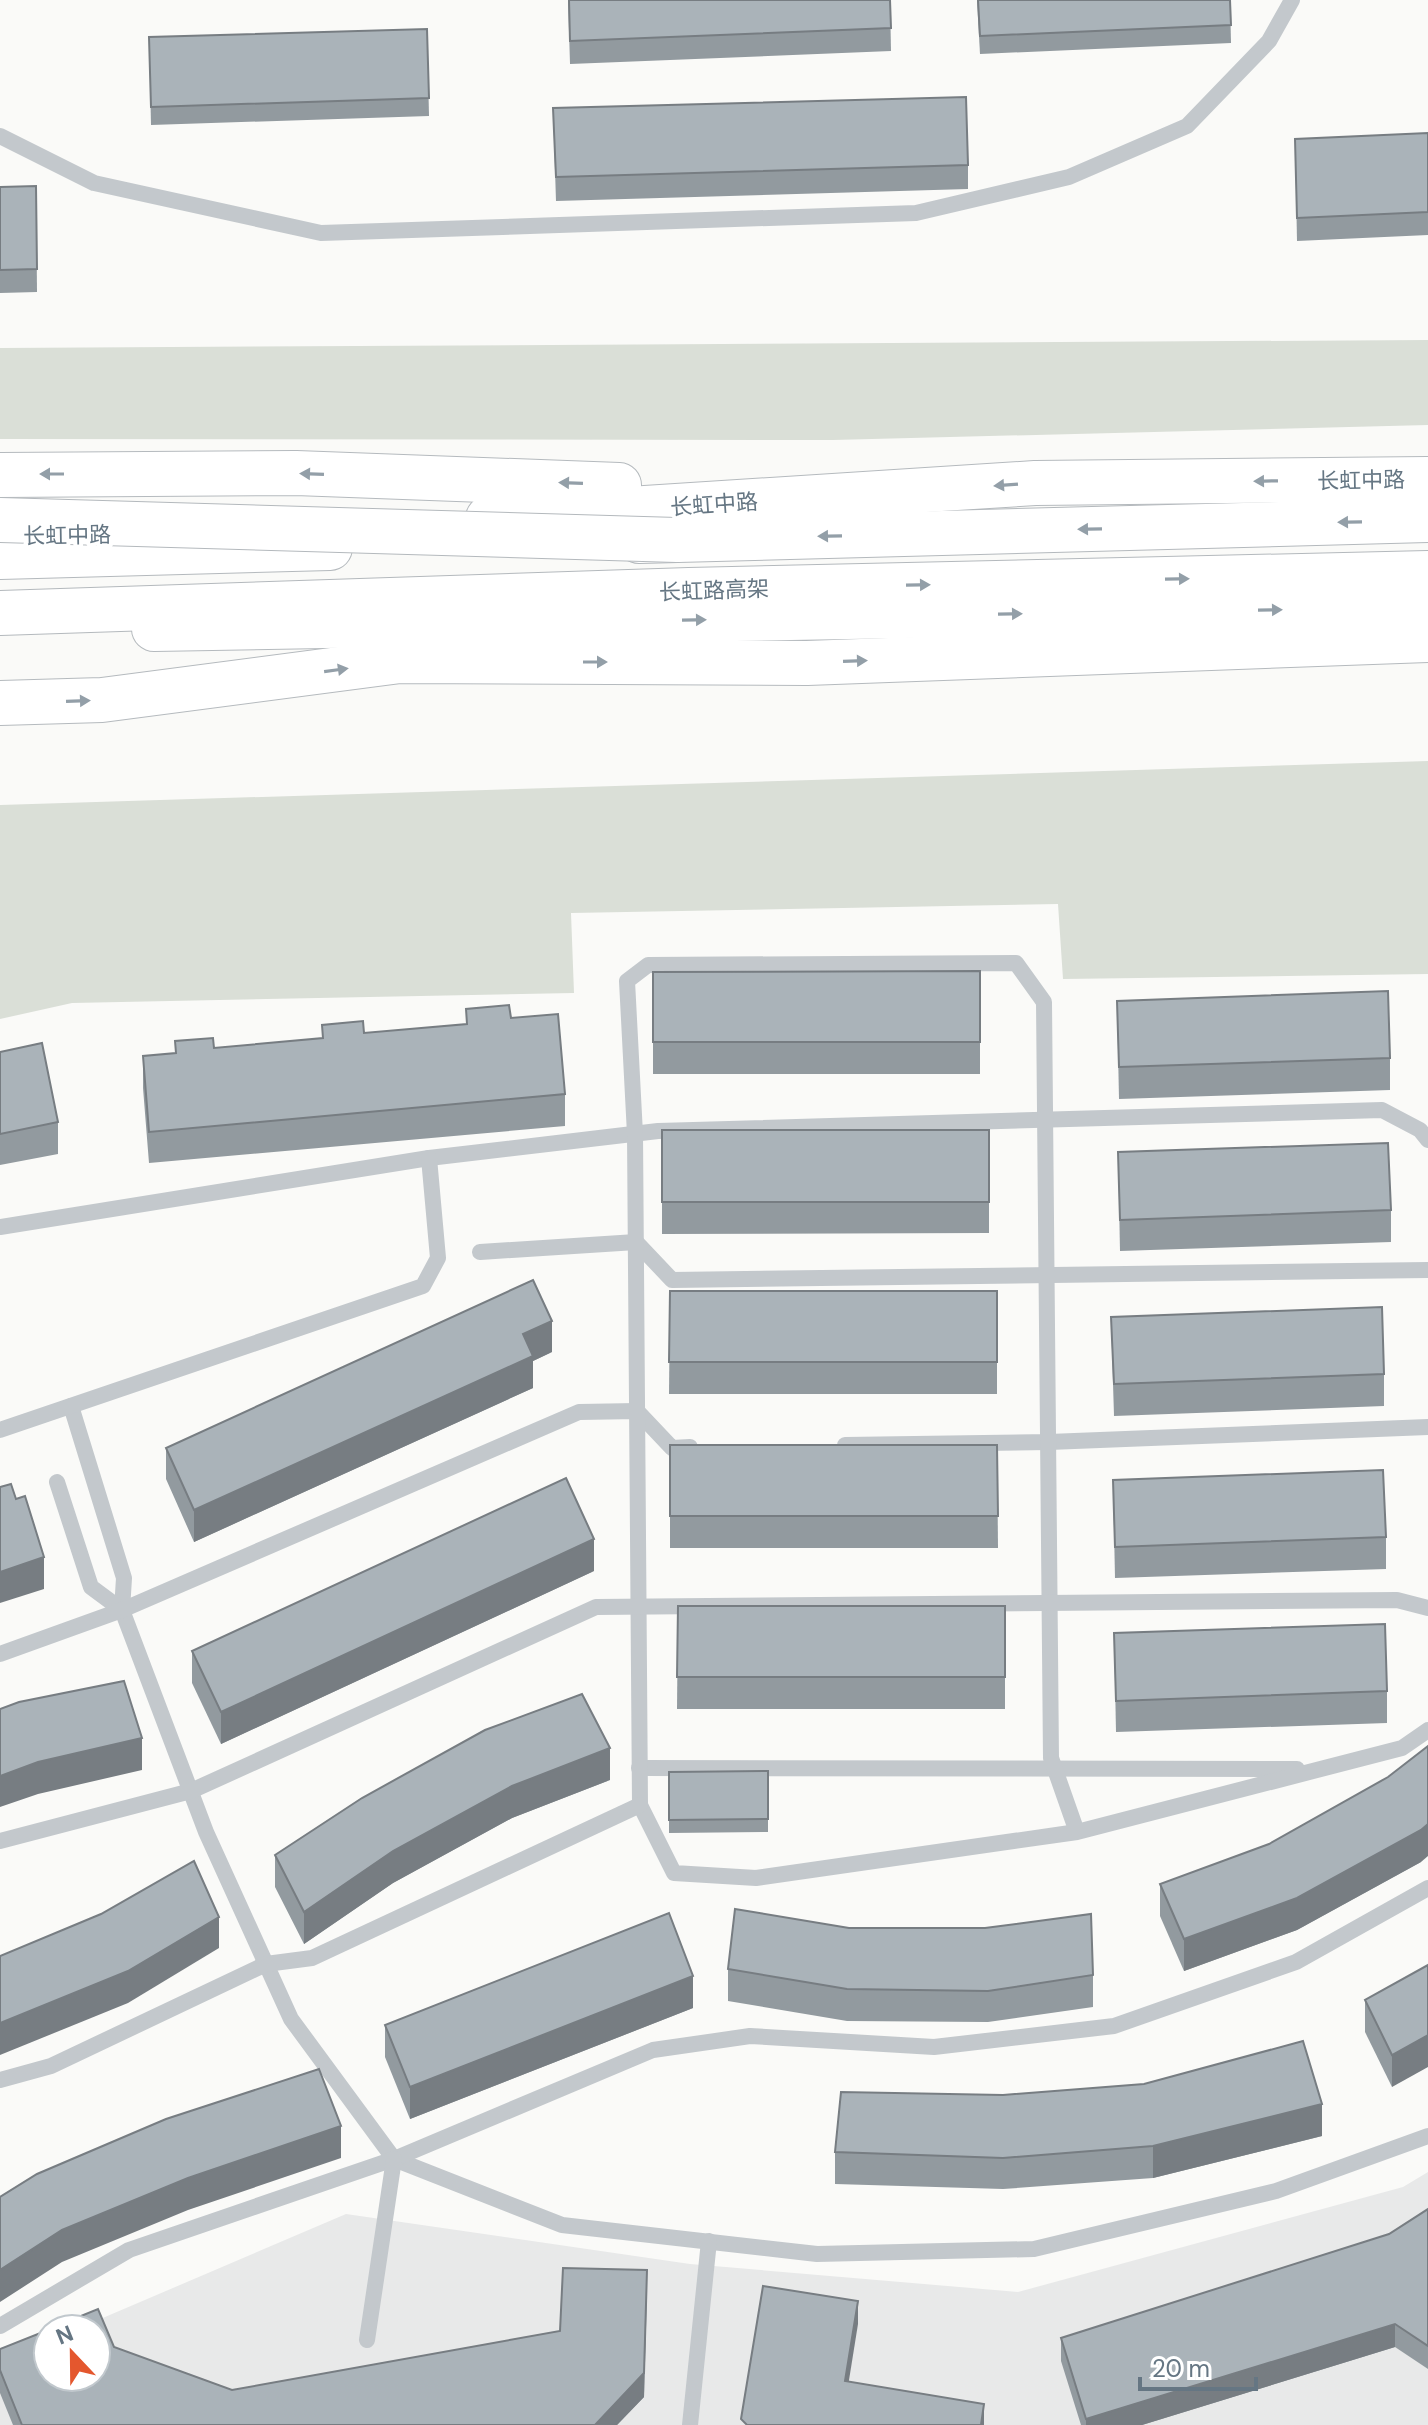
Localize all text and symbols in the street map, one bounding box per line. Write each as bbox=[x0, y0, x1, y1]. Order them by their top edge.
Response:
street label: 长虹中路 bbox=[1317, 465, 1405, 496]
one-way arrow bbox=[299, 467, 324, 480]
one-way arrow bbox=[39, 468, 64, 480]
one-way arrow bbox=[1253, 475, 1278, 487]
one-way arrow bbox=[558, 476, 583, 489]
one-way arrow bbox=[993, 479, 1018, 492]
street label: 长虹中路 bbox=[669, 487, 759, 522]
one-way arrow bbox=[1337, 516, 1362, 528]
street label: 长虹中路 bbox=[23, 520, 111, 551]
one-way arrow bbox=[1077, 522, 1102, 535]
one-way arrow bbox=[817, 529, 842, 542]
one-way arrow bbox=[1165, 573, 1190, 585]
street label: 长虹路高架 bbox=[659, 574, 769, 607]
one-way arrow bbox=[906, 579, 931, 591]
one-way arrow bbox=[1258, 603, 1283, 616]
one-way arrow bbox=[998, 608, 1023, 620]
one-way arrow bbox=[682, 613, 707, 626]
one-way arrow bbox=[843, 654, 868, 667]
one-way arrow bbox=[583, 656, 608, 668]
one-way arrow bbox=[324, 663, 349, 676]
one-way arrow bbox=[66, 695, 91, 707]
north arrow bbox=[32, 2313, 112, 2393]
text: N bbox=[52, 2318, 78, 2351]
scale bar bbox=[1140, 2341, 1256, 2391]
text: 20 m bbox=[1152, 2353, 1210, 2384]

